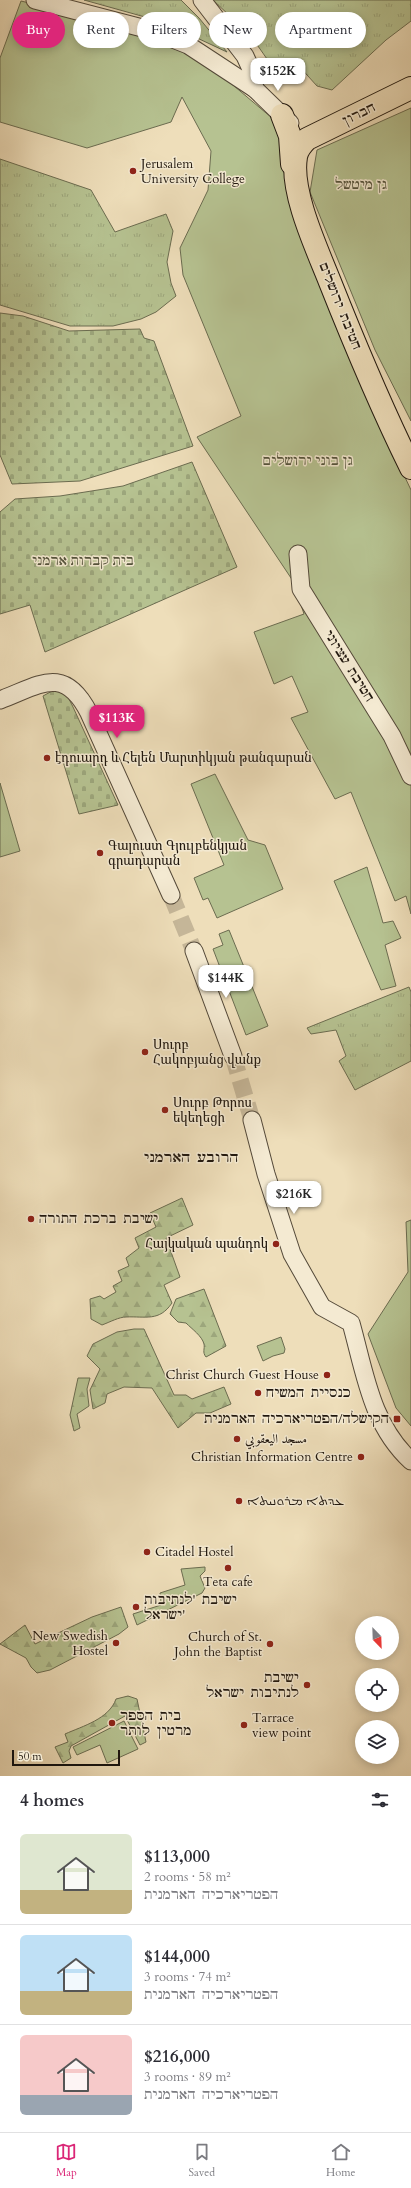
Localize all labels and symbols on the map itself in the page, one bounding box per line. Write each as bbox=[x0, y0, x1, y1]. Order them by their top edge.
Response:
pin: $152K bbox=[250, 58, 306, 92]
street label: חברון bbox=[339, 98, 379, 130]
place label: Jerusalem University College bbox=[139, 155, 245, 188]
marker: Jerusalem University College bbox=[128, 166, 138, 176]
park label: גן מיטשל bbox=[335, 176, 387, 194]
street label: חטיבת ירושלים bbox=[314, 259, 366, 353]
park label: גן בוני ירושלים bbox=[263, 452, 353, 470]
park label: בית קברות ארמני bbox=[32, 552, 134, 570]
street label: חטיבת עציוני bbox=[320, 627, 378, 705]
pin: $113K bbox=[89, 705, 145, 739]
place label: էդուարդ և Հելեն Մարտիկյան թանգարան bbox=[55, 749, 312, 767]
marker: էդուարդ և Հելեն Մարտիկյան թանգարան bbox=[42, 753, 52, 763]
place label: Գալուստ Գյուլբենկյան գրադարան bbox=[108, 837, 247, 870]
marker: Գալուստ Գյուլբենկյան գրադարան bbox=[95, 848, 105, 858]
pin: $144K bbox=[198, 965, 254, 999]
place label: Սուրբ Հակոբյանց վանք bbox=[153, 1036, 261, 1069]
marker: Սուրբ Հակոբյանց վանք bbox=[140, 1047, 150, 1057]
place label: Սուրբ Թորոս եկեղեցի bbox=[173, 1094, 252, 1127]
marker: Սուրբ Թորոս եկեղեցի bbox=[160, 1105, 170, 1115]
district label: הרובע הארמני bbox=[144, 1148, 238, 1167]
pin: $216K bbox=[266, 1181, 322, 1215]
place label: ישיבת ברכת התורה bbox=[39, 1210, 158, 1228]
marker: ישיבת ברכת התורה bbox=[26, 1214, 36, 1224]
place label: Հայկական պանդոկ bbox=[145, 1235, 268, 1253]
marker: Հայկական պանդոկ bbox=[271, 1239, 281, 1249]
place label: Christ Church Guest House bbox=[166, 1366, 319, 1384]
marker: Christ Church Guest House bbox=[322, 1370, 332, 1380]
place label: כנסיית המשיח bbox=[266, 1384, 351, 1402]
marker: כנסיית המשיח bbox=[253, 1388, 263, 1398]
place label: הקישלה/הפטריארכיה הארמנית bbox=[204, 1410, 389, 1428]
marker: הקישלה/הפטריארכיה הארמנית bbox=[392, 1414, 402, 1424]
place label: مسجد اليعقوبي bbox=[245, 1430, 307, 1450]
marker: مسجد اليعقوبي bbox=[232, 1434, 242, 1444]
place label: Christian Information Centre bbox=[191, 1448, 353, 1466]
marker: Christian Information Centre bbox=[356, 1452, 366, 1462]
place label: ܥܕܬܐ ܡܪܘܢܝܬܐ bbox=[247, 1492, 344, 1510]
marker: ܥܕܬܐ ܡܪܘܢܝܬܐ bbox=[234, 1496, 244, 1506]
place label: Citadel Hostel bbox=[155, 1543, 234, 1561]
marker: Citadel Hostel bbox=[142, 1547, 152, 1557]
marker: Teta cafe bbox=[223, 1563, 233, 1573]
place label: Teta cafe bbox=[203, 1573, 253, 1591]
place label: ישיבת 'לנתיבות ישראל' bbox=[144, 1591, 237, 1624]
marker: ישיבת 'לנתיבות ישראל' bbox=[131, 1602, 141, 1612]
north arrow bbox=[355, 1616, 399, 1660]
place label: New Swedish Hostel bbox=[32, 1627, 109, 1660]
place label: Church of St. John the Baptist bbox=[172, 1628, 262, 1661]
marker: New Swedish Hostel bbox=[111, 1638, 121, 1648]
marker: Church of St. John the Baptist bbox=[265, 1639, 275, 1649]
place label: ישיבת לנתיבות ישראל bbox=[206, 1669, 299, 1702]
marker: ישיבת לנתיבות ישראל bbox=[302, 1680, 312, 1690]
place label: בית הספר מרטין לותר bbox=[120, 1707, 192, 1740]
place label: Tarrace view point bbox=[252, 1709, 311, 1742]
marker: בית הספר מרטין לותר bbox=[107, 1718, 117, 1728]
marker: Tarrace view point bbox=[239, 1720, 249, 1730]
scale bar bbox=[12, 1748, 120, 1767]

